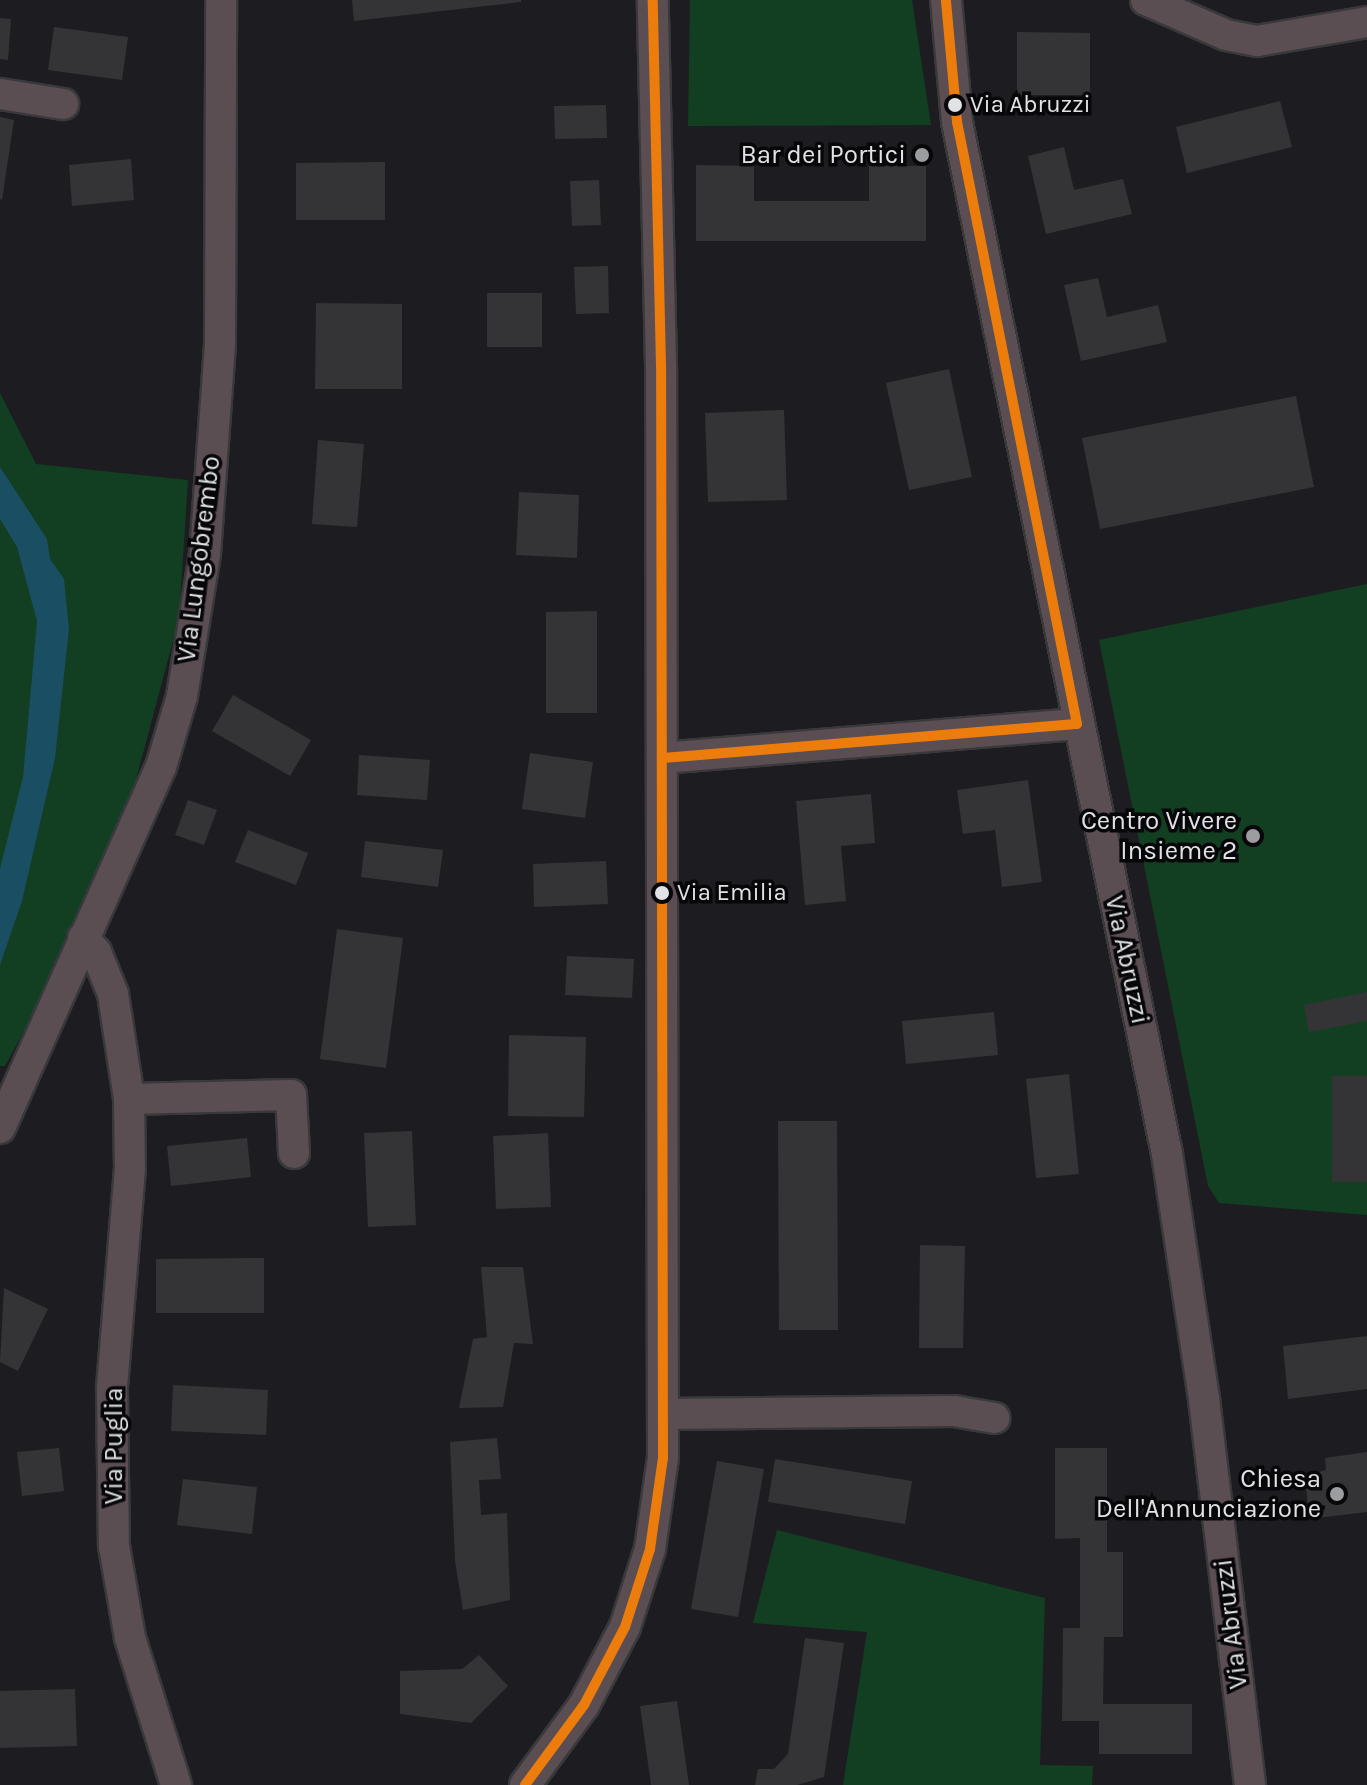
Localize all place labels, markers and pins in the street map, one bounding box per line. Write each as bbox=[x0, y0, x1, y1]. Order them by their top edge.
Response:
place label: Via Abruzzi bbox=[970, 91, 1091, 119]
marker: Via Abruzzi bbox=[947, 97, 963, 113]
place label: Bar dei Portici bbox=[741, 139, 906, 171]
marker: Bar dei Portici bbox=[913, 146, 931, 164]
place label: Centro Vivere Insieme 2 bbox=[1081, 805, 1237, 866]
marker: Centro Vivere Insieme 2 bbox=[1244, 827, 1262, 845]
place label: Via Emilia bbox=[677, 879, 787, 907]
marker: Via Emilia bbox=[654, 885, 670, 901]
place label: Chiesa Dell'Annunciazione bbox=[1096, 1463, 1321, 1524]
marker: Chiesa Dell'Annunciazione bbox=[1328, 1485, 1346, 1503]

